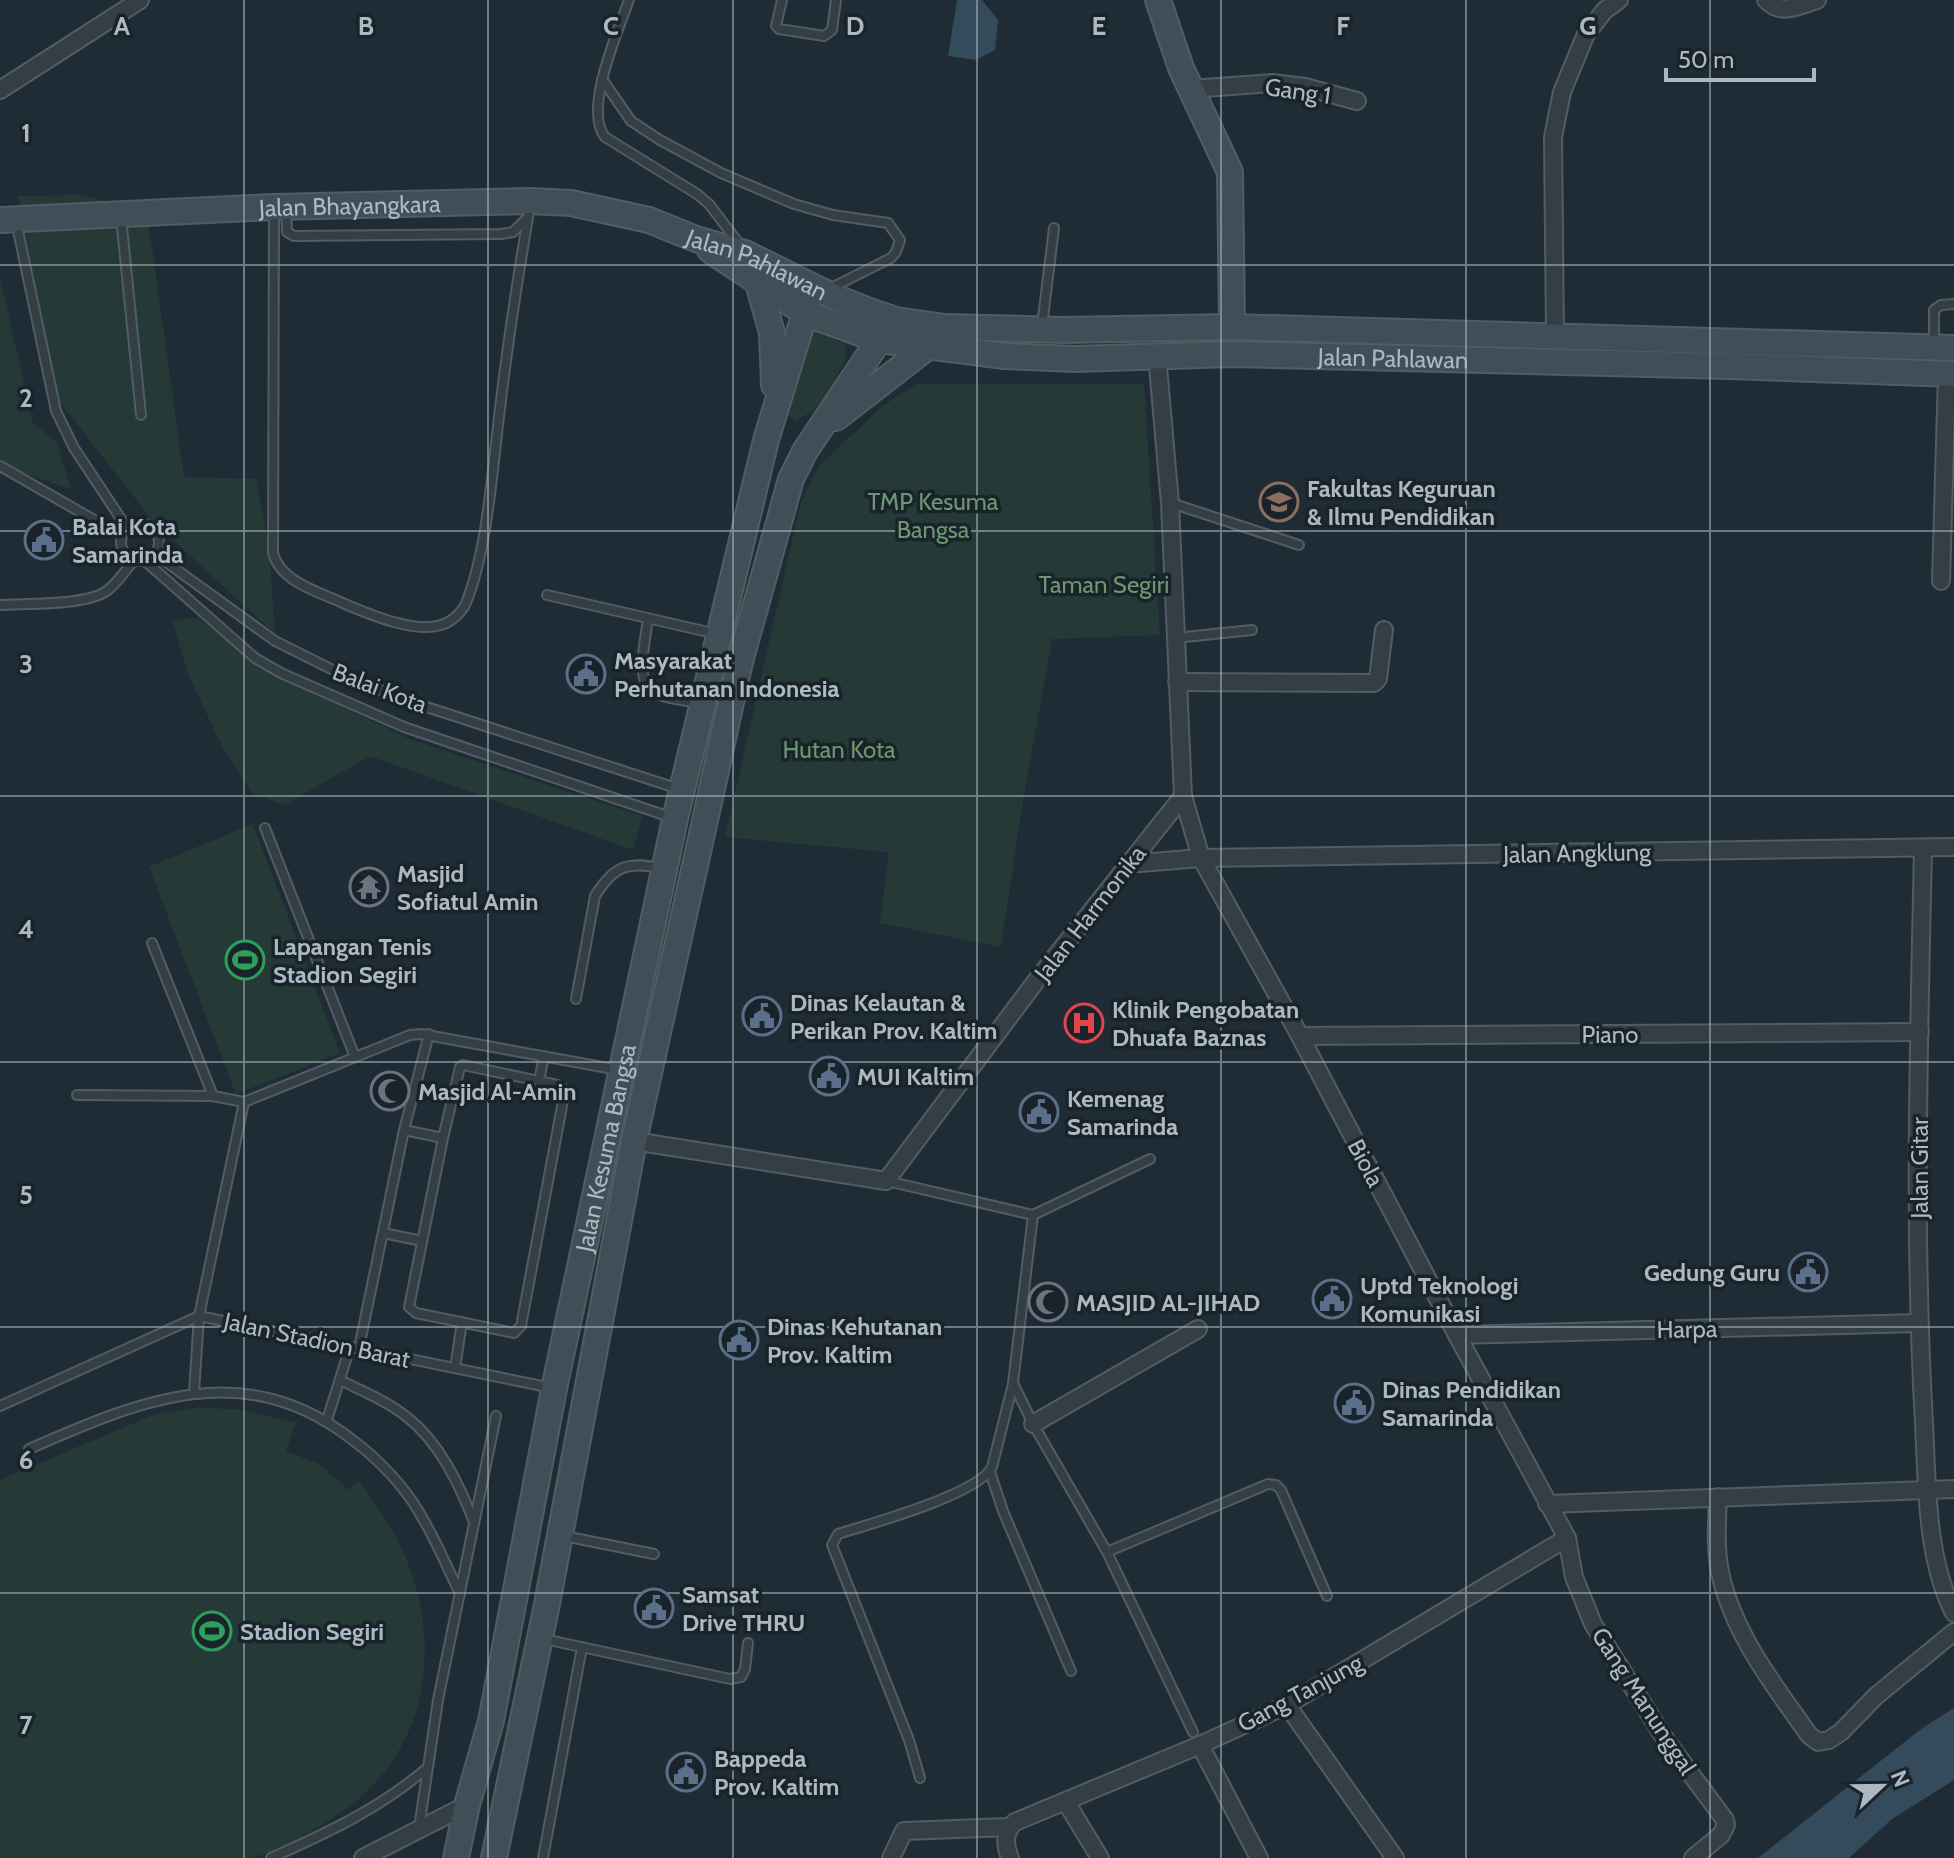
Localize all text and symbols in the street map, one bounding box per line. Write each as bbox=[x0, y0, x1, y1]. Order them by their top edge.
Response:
text: A bbox=[114, 10, 131, 42]
text: B bbox=[358, 10, 374, 42]
text: C bbox=[603, 10, 619, 42]
text: D bbox=[846, 10, 864, 42]
text: E bbox=[1092, 10, 1106, 42]
text: F bbox=[1336, 10, 1350, 42]
text: G bbox=[1579, 10, 1597, 42]
scale bar bbox=[1666, 32, 1814, 82]
text: 50 m bbox=[1678, 45, 1734, 74]
street label: Gang 1 bbox=[1263, 72, 1333, 110]
text: 1 bbox=[21, 117, 31, 149]
street label: Jalan Bhayangkara bbox=[257, 189, 441, 222]
street label: Jalan Pahlawan bbox=[681, 222, 832, 306]
street label: Jalan Pahlawan bbox=[1316, 342, 1469, 374]
text: 2 bbox=[19, 382, 33, 414]
place label: Fakultas Keguruan & Ilmu Pendidikan bbox=[1307, 474, 1496, 531]
school or university icon: Fakultas Keguruan & Ilmu Pendidikan bbox=[1258, 481, 1300, 523]
park label: TMP Kesuma Bangsa bbox=[868, 487, 999, 544]
place label: Balai Kota Samarinda bbox=[72, 512, 183, 569]
public building icon: Balai Kota Samarinda bbox=[23, 519, 65, 561]
park label: Taman Segiri bbox=[1039, 570, 1169, 599]
place label: Masyarakat Perhutanan Indonesia bbox=[614, 646, 839, 703]
text: 3 bbox=[19, 648, 33, 680]
public building icon: Masyarakat Perhutanan Indonesia bbox=[565, 653, 607, 695]
street label: Balai Kota bbox=[329, 657, 432, 719]
park label: Hutan Kota bbox=[782, 735, 896, 764]
street label: Jalan Angklung bbox=[1502, 837, 1652, 869]
street label: Jalan Harmonika bbox=[1027, 839, 1152, 987]
place label: Masjid Sofiatul Amin bbox=[397, 859, 539, 916]
temple icon: Masjid Sofiatul Amin bbox=[348, 866, 390, 908]
text: 4 bbox=[18, 913, 34, 945]
place label: Lapangan Tenis Stadion Segiri bbox=[273, 932, 432, 989]
sports icon: Lapangan Tenis Stadion Segiri bbox=[224, 939, 266, 981]
place label: Dinas Kelautan & Perikan Prov. Kaltim bbox=[790, 988, 997, 1045]
public building icon: Dinas Kelautan & Perikan Prov. Kaltim bbox=[741, 995, 783, 1037]
place label: Klinik Pengobatan Dhuafa Baznas bbox=[1112, 995, 1299, 1052]
hospital icon: Klinik Pengobatan Dhuafa Baznas bbox=[1063, 1002, 1105, 1044]
street label: Piano bbox=[1582, 1020, 1638, 1049]
street label: Jalan Kesuma Bangsa bbox=[569, 1041, 641, 1255]
public building icon: MUI Kaltim bbox=[808, 1055, 850, 1097]
place label: MUI Kaltim bbox=[857, 1062, 974, 1091]
mosque icon: Masjid Al-Amin bbox=[369, 1070, 411, 1112]
place label: Masjid Al-Amin bbox=[418, 1077, 577, 1106]
place label: Kemenag Samarinda bbox=[1067, 1084, 1178, 1141]
public building icon: Kemenag Samarinda bbox=[1018, 1091, 1060, 1133]
street label: Jalan Gitar bbox=[1905, 1117, 1934, 1220]
street label: Biola bbox=[1342, 1134, 1391, 1192]
text: 5 bbox=[19, 1179, 33, 1211]
public building icon: Gedung Guru bbox=[1787, 1251, 1829, 1293]
place label: Gedung Guru bbox=[1644, 1258, 1780, 1287]
place label: Uptd Teknologi Komunikasi bbox=[1360, 1271, 1518, 1328]
public building icon: Uptd Teknologi Komunikasi bbox=[1311, 1278, 1353, 1320]
mosque icon: MASJID AL-JIHAD bbox=[1027, 1281, 1069, 1323]
place label: MASJID AL-JIHAD bbox=[1076, 1288, 1260, 1317]
street label: Jalan Stadion Barat bbox=[220, 1306, 413, 1374]
place label: Dinas Kehutanan Prov. Kaltim bbox=[767, 1312, 942, 1369]
street label: Harpa bbox=[1656, 1314, 1718, 1344]
public building icon: Dinas Kehutanan Prov. Kaltim bbox=[718, 1319, 760, 1361]
place label: Dinas Pendidikan Samarinda bbox=[1382, 1375, 1561, 1432]
public building icon: Dinas Pendidikan Samarinda bbox=[1333, 1382, 1375, 1424]
text: 6 bbox=[19, 1444, 33, 1476]
place label: Samsat Drive THRU bbox=[682, 1580, 805, 1637]
public building icon: Samsat Drive THRU bbox=[633, 1587, 675, 1629]
sports icon: Stadion Segiri bbox=[191, 1610, 233, 1652]
place label: Stadion Segiri bbox=[240, 1617, 384, 1646]
street label: Gang Manunggal bbox=[1586, 1622, 1703, 1780]
street label: Gang Tanjung bbox=[1232, 1647, 1369, 1738]
text: 7 bbox=[19, 1709, 33, 1741]
place label: Bappeda Prov. Kaltim bbox=[714, 1744, 839, 1801]
north arrow bbox=[1842, 1746, 1922, 1826]
public building icon: Bappeda Prov. Kaltim bbox=[665, 1751, 707, 1793]
text: N bbox=[1885, 1766, 1916, 1791]

